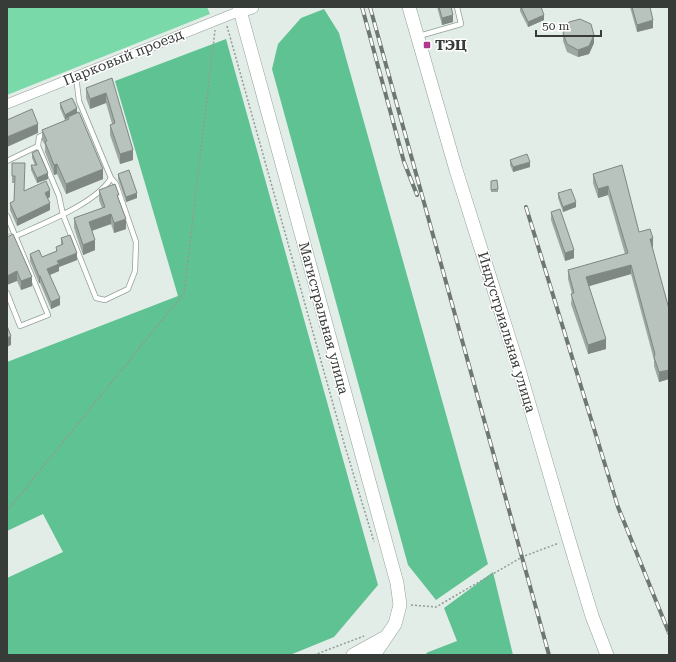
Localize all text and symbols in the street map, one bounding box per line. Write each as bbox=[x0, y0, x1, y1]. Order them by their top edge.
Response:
scale bar bbox=[536, 12, 601, 38]
text: 50 m bbox=[542, 19, 569, 33]
street label: Парковый проезд bbox=[61, 26, 186, 88]
place label: ТЭЦ bbox=[435, 37, 467, 53]
marker: ТЭЦ bbox=[422, 40, 432, 50]
street label: Магистральная улица bbox=[296, 240, 352, 396]
street label: Индустриальная улица bbox=[475, 250, 539, 415]

